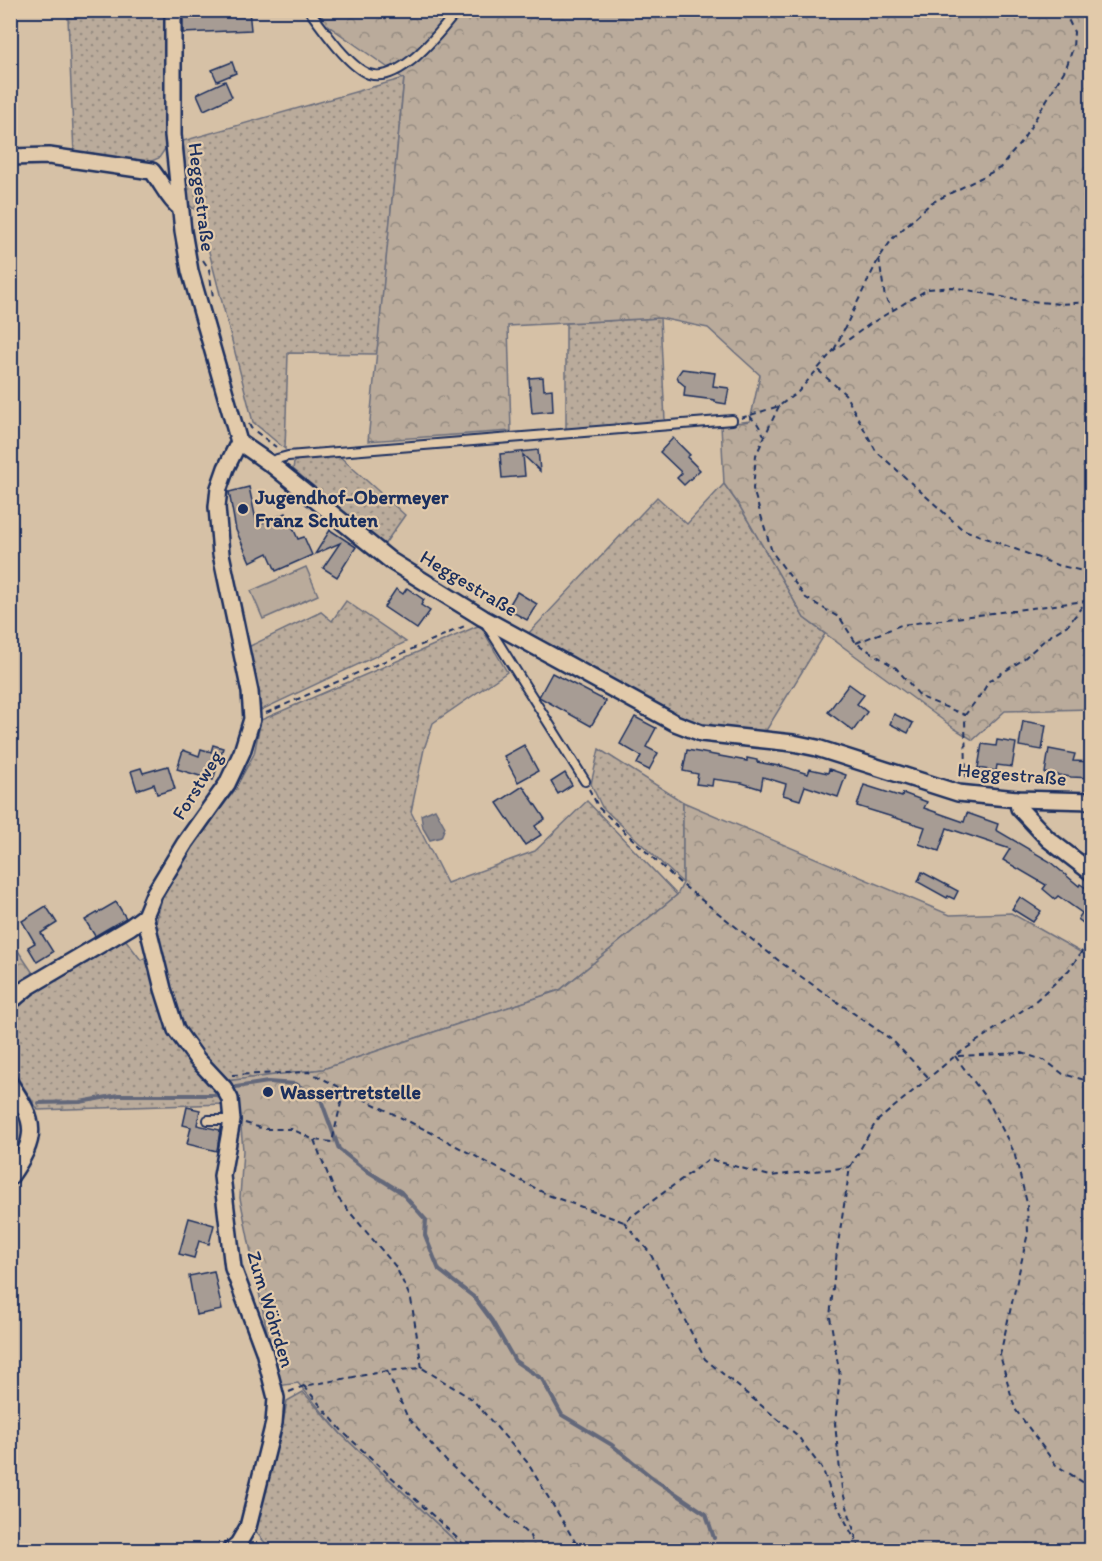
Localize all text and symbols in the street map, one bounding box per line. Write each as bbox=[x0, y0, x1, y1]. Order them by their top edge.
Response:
street label: Heggestraße bbox=[183, 141, 221, 253]
place label: Jugendhof-Obermeyer Franz Schuten bbox=[254, 485, 450, 532]
marker: Jugendhof-Obermeyer Franz Schuten bbox=[236, 502, 250, 516]
street label: Heggestraße bbox=[416, 545, 522, 621]
street label: Forstweg bbox=[166, 745, 228, 824]
street label: Heggestraße bbox=[956, 757, 1068, 791]
place label: Wassertretstelle bbox=[280, 1080, 421, 1104]
marker: Wassertretstelle bbox=[261, 1085, 275, 1099]
street label: Zum Wöhrden bbox=[242, 1248, 300, 1370]

